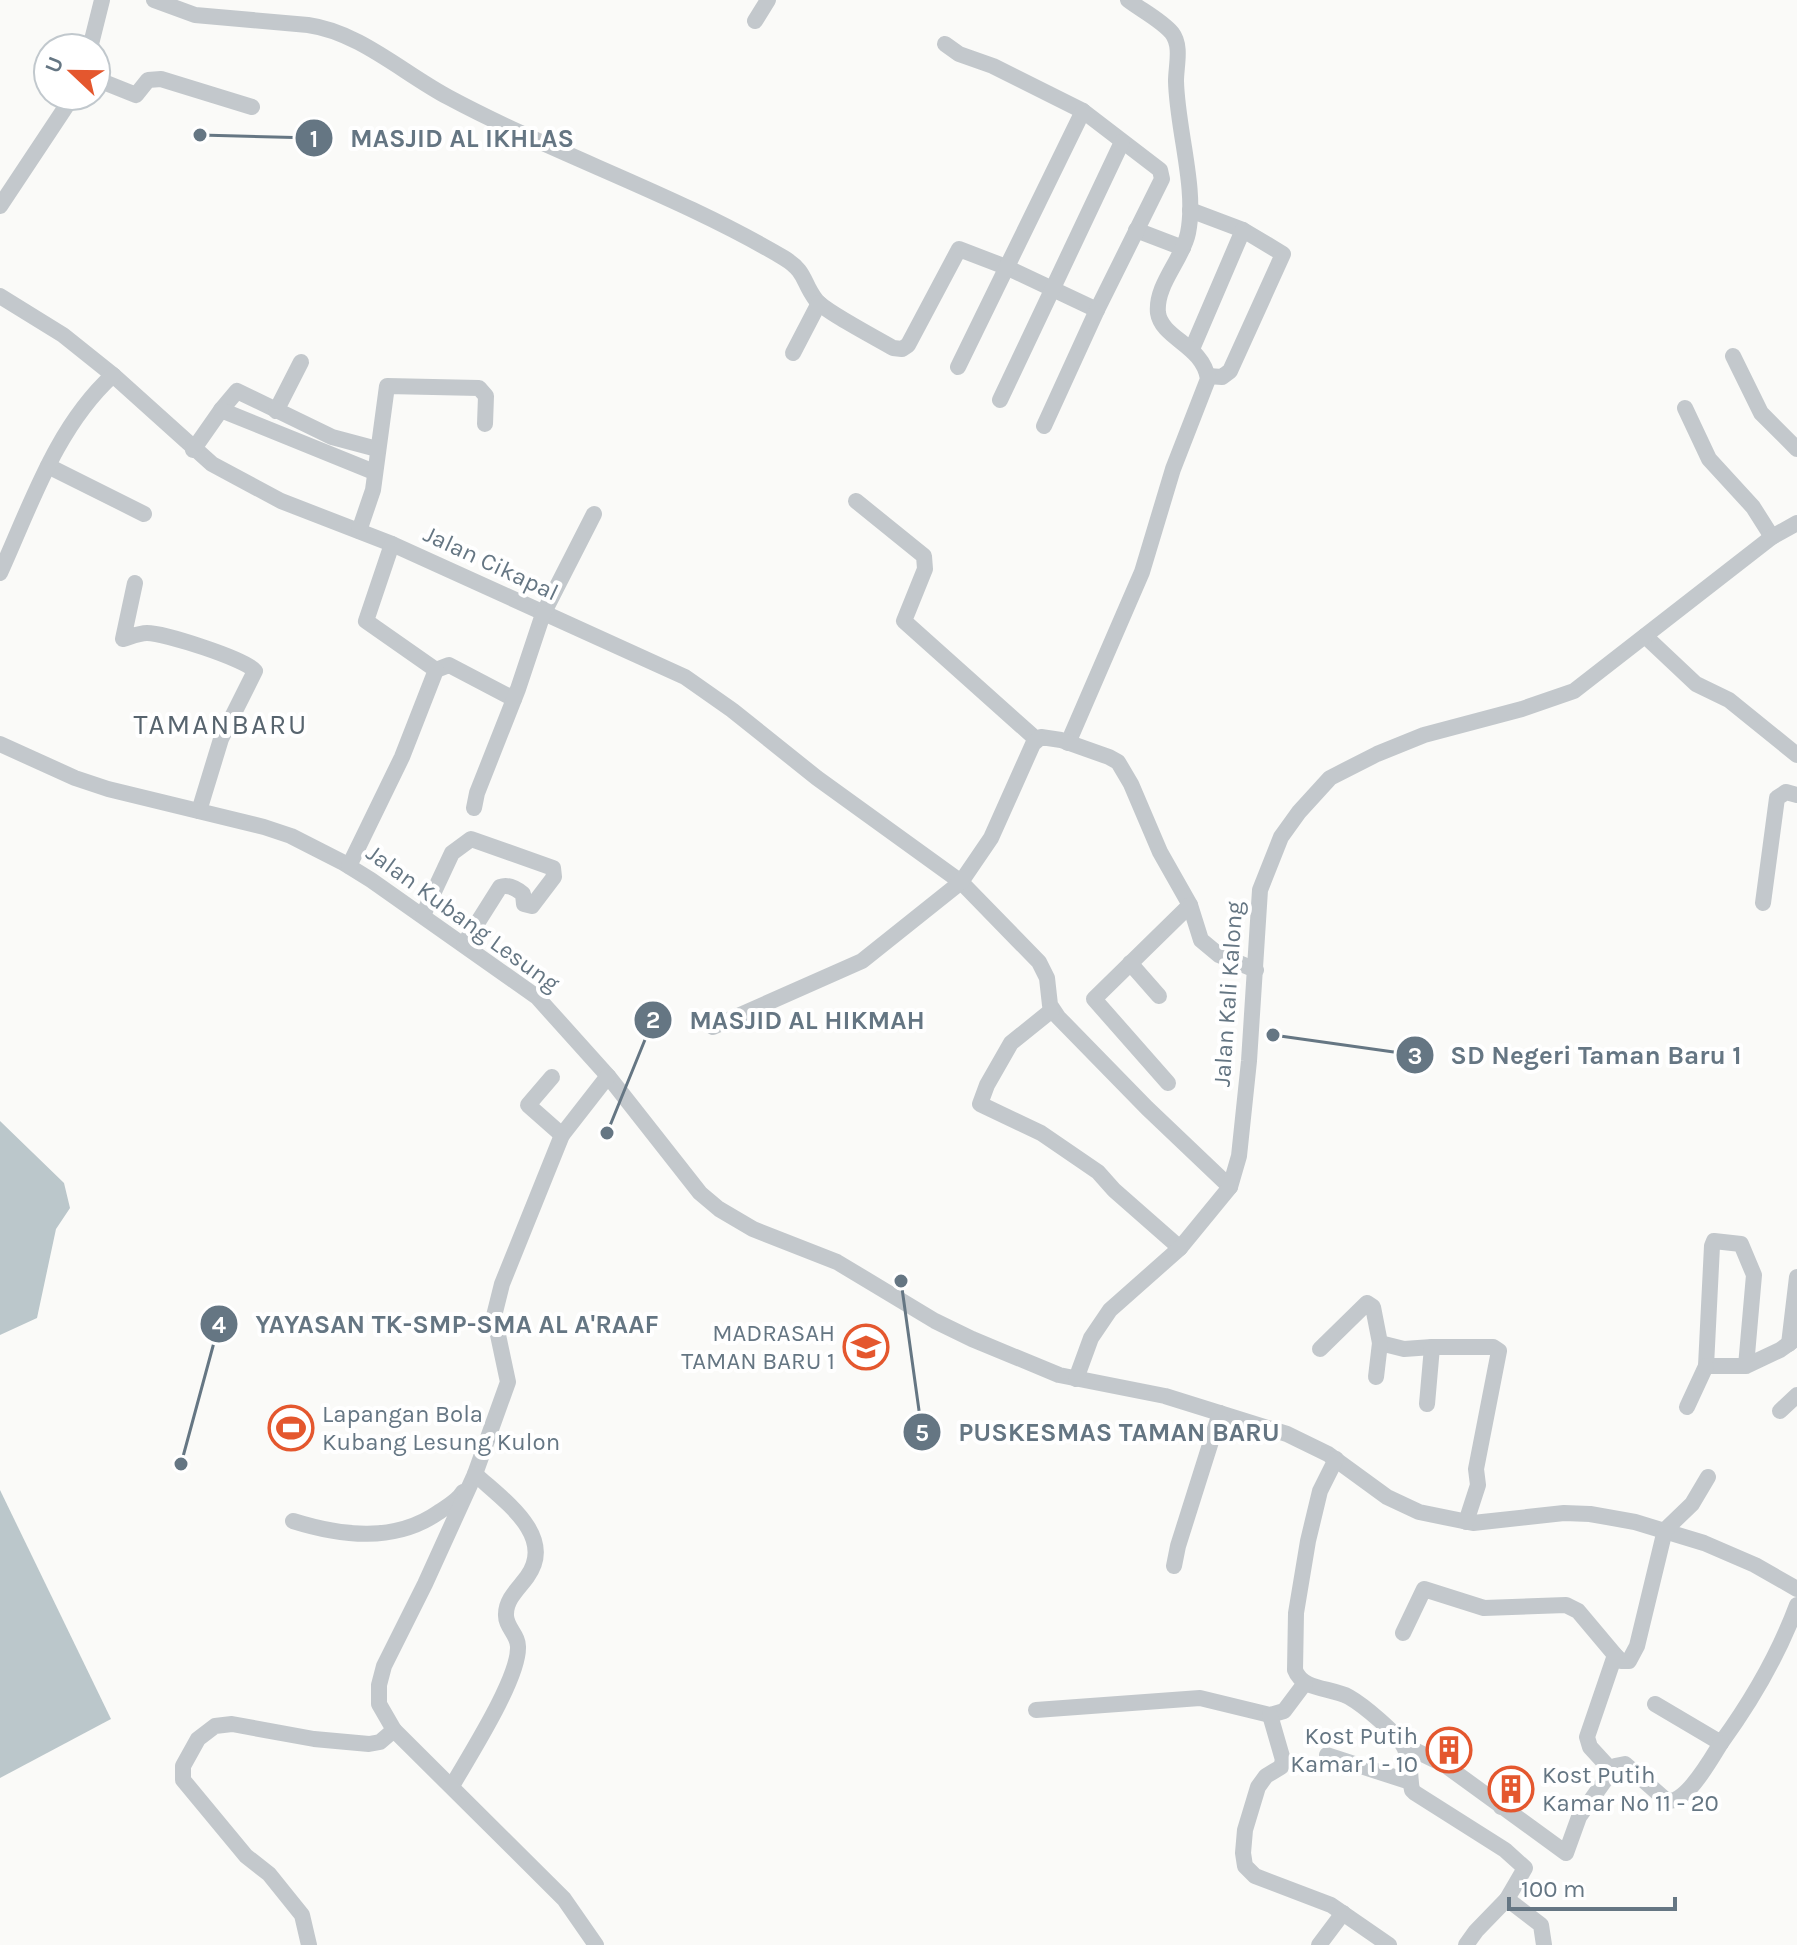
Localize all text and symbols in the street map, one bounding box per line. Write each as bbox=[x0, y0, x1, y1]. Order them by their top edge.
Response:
north arrow bbox=[32, 32, 112, 112]
text: U bbox=[39, 53, 69, 77]
callout: MASJID AL IKHLAS bbox=[294, 113, 590, 163]
text: MASJID AL IKHLAS bbox=[350, 123, 574, 154]
text: 1 bbox=[310, 125, 318, 153]
street label: Jalan Cikapal bbox=[419, 520, 563, 606]
district label: TAMANBARU bbox=[134, 708, 308, 741]
street label: Jalan Kubang Lesung bbox=[361, 838, 565, 998]
street label: Jalan Kali Kalong bbox=[1208, 900, 1248, 1088]
callout: MASJID AL HIKMAH bbox=[633, 995, 941, 1045]
text: MASJID AL HIKMAH bbox=[689, 1005, 925, 1036]
text: 2 bbox=[646, 1006, 660, 1034]
callout: SD Negeri Taman Baru 1 bbox=[1395, 1030, 1758, 1080]
text: SD Negeri Taman Baru 1 bbox=[1450, 1040, 1742, 1071]
text: 3 bbox=[1408, 1042, 1422, 1070]
callout: YAYASAN TK-SMP-SMA AL A'RAAF bbox=[199, 1299, 674, 1349]
text: YAYASAN TK-SMP-SMA AL A'RAAF bbox=[255, 1309, 659, 1340]
text: 4 bbox=[212, 1311, 226, 1339]
place label: MADRASAH TAMAN BARU 1 bbox=[681, 1319, 835, 1375]
school or university icon: MADRASAH TAMAN BARU 1 bbox=[842, 1323, 890, 1371]
place label: Lapangan Bola Kubang Lesung Kulon bbox=[322, 1400, 560, 1456]
sports icon: Lapangan Bola Kubang Lesung Kulon bbox=[267, 1404, 315, 1452]
callout: PUSKESMAS TAMAN BARU bbox=[902, 1407, 1295, 1457]
text: PUSKESMAS TAMAN BARU bbox=[958, 1417, 1280, 1448]
text: 5 bbox=[915, 1419, 929, 1447]
place label: Kost Putih Kamar 1 - 10 bbox=[1290, 1722, 1418, 1778]
building icon: Kost Putih Kamar 1 - 10 bbox=[1425, 1726, 1473, 1774]
place label: Kost Putih Kamar No 11 - 20 bbox=[1542, 1761, 1719, 1817]
building icon: Kost Putih Kamar No 11 - 20 bbox=[1487, 1765, 1535, 1813]
scale bar bbox=[1509, 1861, 1675, 1911]
text: 100 m bbox=[1521, 1875, 1586, 1903]

